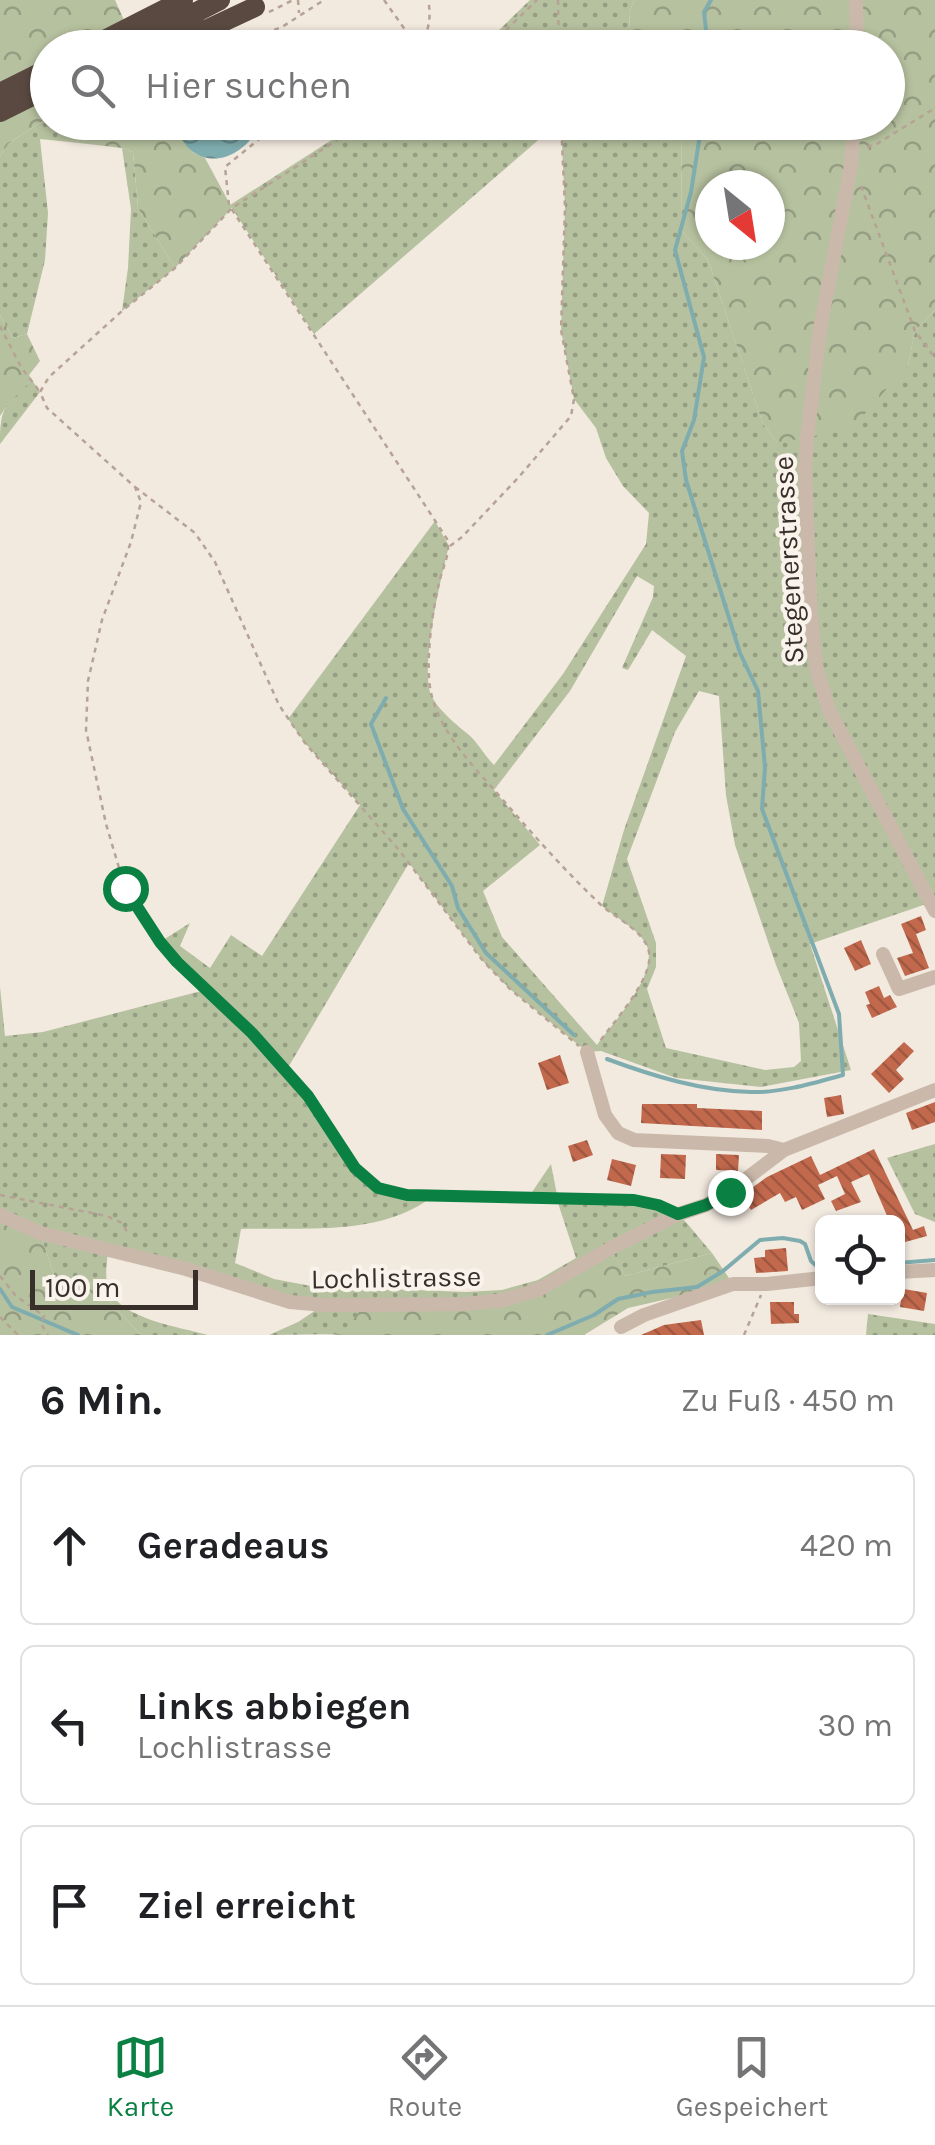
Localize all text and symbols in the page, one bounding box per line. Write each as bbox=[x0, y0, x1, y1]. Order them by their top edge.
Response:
search box bbox=[30, 30, 905, 140]
icon: search bbox=[65, 58, 120, 113]
text: Hier suchen bbox=[145, 63, 352, 108]
north arrow bbox=[695, 170, 785, 260]
street label: Stegenerstrasse bbox=[767, 455, 810, 665]
route start bbox=[103, 866, 149, 912]
route end bbox=[708, 1170, 754, 1216]
map controls bbox=[815, 1215, 905, 1305]
button: locate bbox=[815, 1215, 905, 1305]
street label: Lochlistrasse bbox=[310, 1260, 482, 1295]
scale bar bbox=[30, 1265, 198, 1310]
text: 100 m bbox=[45, 1271, 120, 1304]
text: 6 Min. bbox=[40, 1375, 162, 1425]
text: Zu Fuß · 450 m bbox=[681, 1382, 895, 1419]
icon: ahead bbox=[42, 1518, 97, 1573]
text: Geradeaus bbox=[137, 1523, 330, 1568]
text: 420 m bbox=[800, 1527, 893, 1564]
text: Links abbiegen bbox=[137, 1684, 411, 1729]
icon: left bbox=[42, 1698, 97, 1753]
text: 30 m bbox=[818, 1707, 893, 1744]
text: Lochlistrasse bbox=[137, 1729, 332, 1766]
icon: arrive bbox=[42, 1878, 97, 1933]
text: Ziel erreicht bbox=[137, 1883, 356, 1928]
tab: Karte bbox=[107, 2030, 174, 2123]
tab: Route bbox=[388, 2030, 462, 2123]
tab: Gespeichert bbox=[676, 2030, 828, 2123]

